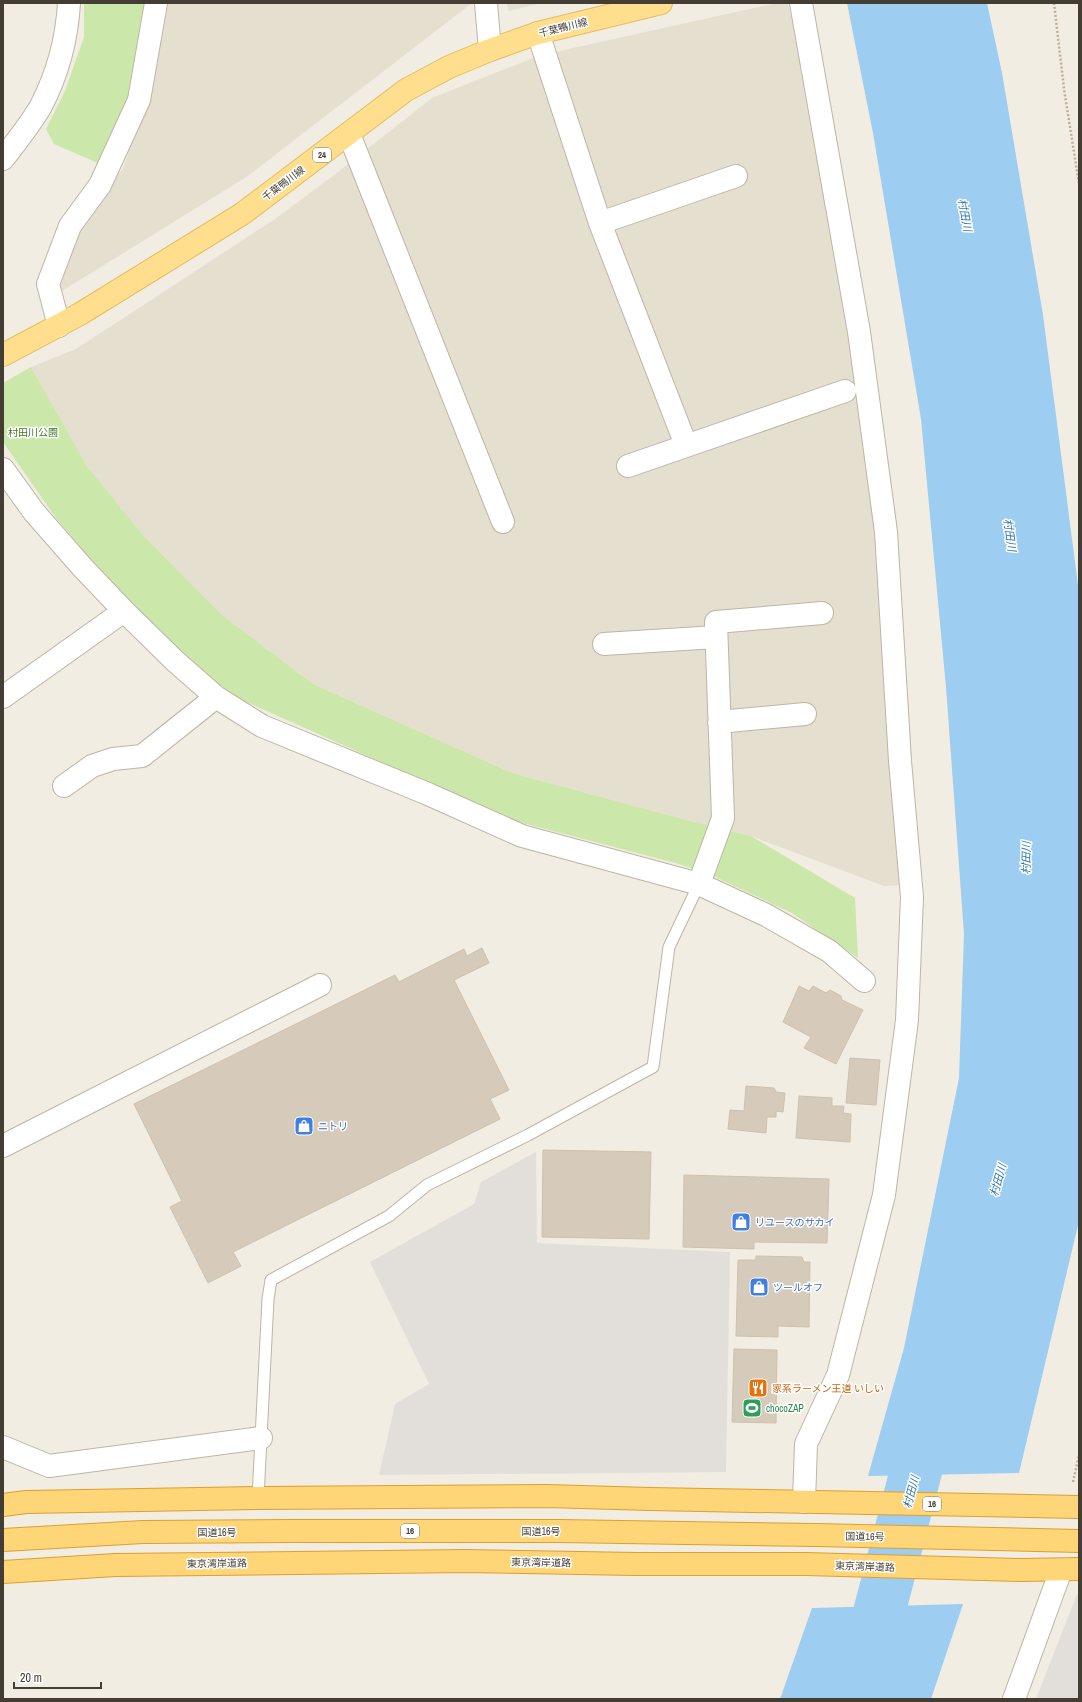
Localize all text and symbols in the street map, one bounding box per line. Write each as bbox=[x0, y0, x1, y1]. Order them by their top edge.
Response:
street label: 千葉鴨川線 bbox=[537, 15, 589, 40]
road number: 24 bbox=[313, 148, 331, 162]
street label: 千葉鴨川線 bbox=[259, 163, 307, 204]
water label: 村田川 bbox=[955, 197, 975, 234]
park label: 村田川公園 bbox=[8, 426, 58, 439]
water label: 村田川 bbox=[1001, 518, 1019, 553]
water label: 村田川 bbox=[1019, 840, 1033, 875]
shop icon: ニトリ bbox=[293, 1115, 315, 1137]
place label: ニトリ bbox=[318, 1120, 348, 1133]
water label: 村田川 bbox=[987, 1161, 1010, 1198]
shop icon: リユースのサカイ bbox=[730, 1211, 752, 1233]
place label: リユースのサカイ bbox=[755, 1216, 835, 1229]
shop icon: ツールオフ bbox=[748, 1276, 770, 1298]
place label: ツールオフ bbox=[773, 1281, 823, 1294]
restaurant icon: 家系ラーメン王道 いしい bbox=[747, 1377, 769, 1399]
place label: 家系ラーメン王道 いしい bbox=[772, 1382, 884, 1395]
sports icon: chocoZAP bbox=[741, 1397, 763, 1419]
place label: chocoZAP bbox=[766, 1402, 804, 1415]
water label: 村田川 bbox=[900, 1473, 922, 1510]
road number: 16 bbox=[923, 1497, 941, 1511]
road number: 16 bbox=[401, 1524, 419, 1538]
street label: 国道16号 bbox=[521, 1525, 561, 1538]
street label: 国道16号 bbox=[197, 1526, 237, 1539]
street label: 国道16号 bbox=[845, 1530, 885, 1543]
street label: 東京湾岸道路 bbox=[511, 1555, 571, 1570]
street label: 東京湾岸道路 bbox=[187, 1556, 247, 1571]
street label: 東京湾岸道路 bbox=[835, 1559, 895, 1574]
scale bar bbox=[14, 1664, 101, 1690]
text: 20 m bbox=[20, 1670, 42, 1686]

